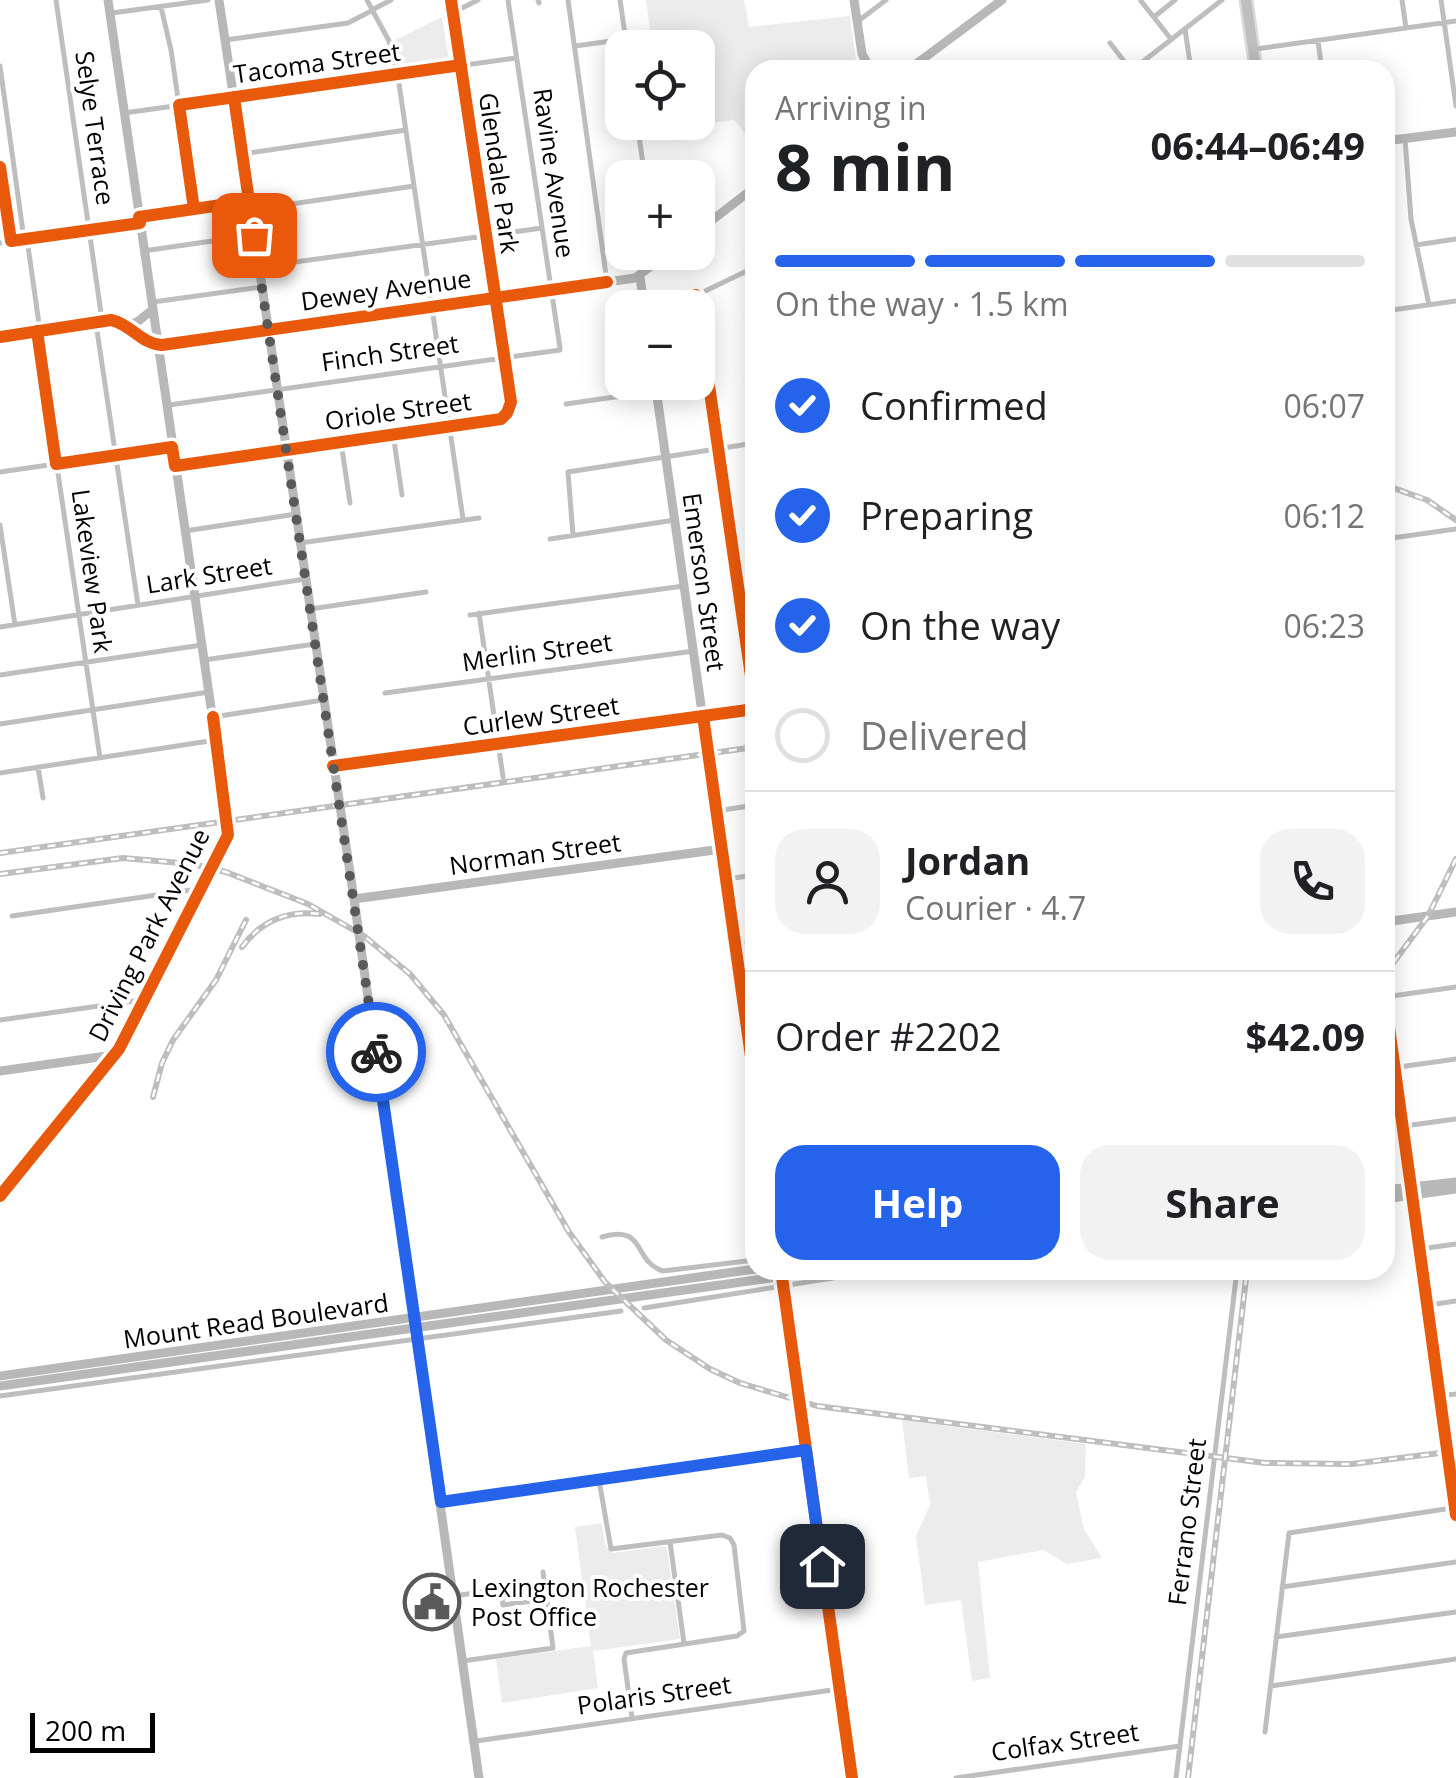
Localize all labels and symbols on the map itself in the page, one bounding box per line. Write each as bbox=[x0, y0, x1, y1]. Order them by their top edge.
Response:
street label: Tacoma Street bbox=[231, 33, 403, 91]
street label: Selye Terrace bbox=[68, 49, 124, 207]
street label: Ravine Avenue bbox=[526, 86, 584, 260]
street label: Glendale Park bbox=[472, 90, 528, 256]
pin bbox=[212, 193, 297, 278]
street label: Dewey Avenue bbox=[299, 260, 473, 318]
street label: Finch Street bbox=[319, 326, 461, 378]
street label: Oriole Street bbox=[322, 383, 473, 437]
street label: Lakeview Park bbox=[65, 487, 121, 655]
street label: Emerson Street bbox=[676, 490, 734, 673]
street label: Lark Street bbox=[144, 547, 274, 601]
street label: Merlin Street bbox=[460, 624, 614, 678]
street label: Curlew Street bbox=[461, 687, 621, 743]
street label: Driving Park Avenue bbox=[80, 822, 217, 1047]
street label: Norman Street bbox=[447, 824, 623, 882]
courier bbox=[326, 1002, 426, 1102]
street label: Mount Read Boulevard bbox=[121, 1285, 391, 1355]
street label: Ferrano Street bbox=[1159, 1436, 1213, 1607]
pin bbox=[780, 1524, 865, 1609]
place label: Lexington Rochester Post Office bbox=[471, 1570, 709, 1633]
public building icon: Lexington Rochester Post Office bbox=[402, 1572, 462, 1632]
street label: Polaris Street bbox=[575, 1666, 733, 1722]
scale bar bbox=[30, 1708, 155, 1752]
street label: Colfax Street bbox=[989, 1714, 1141, 1768]

